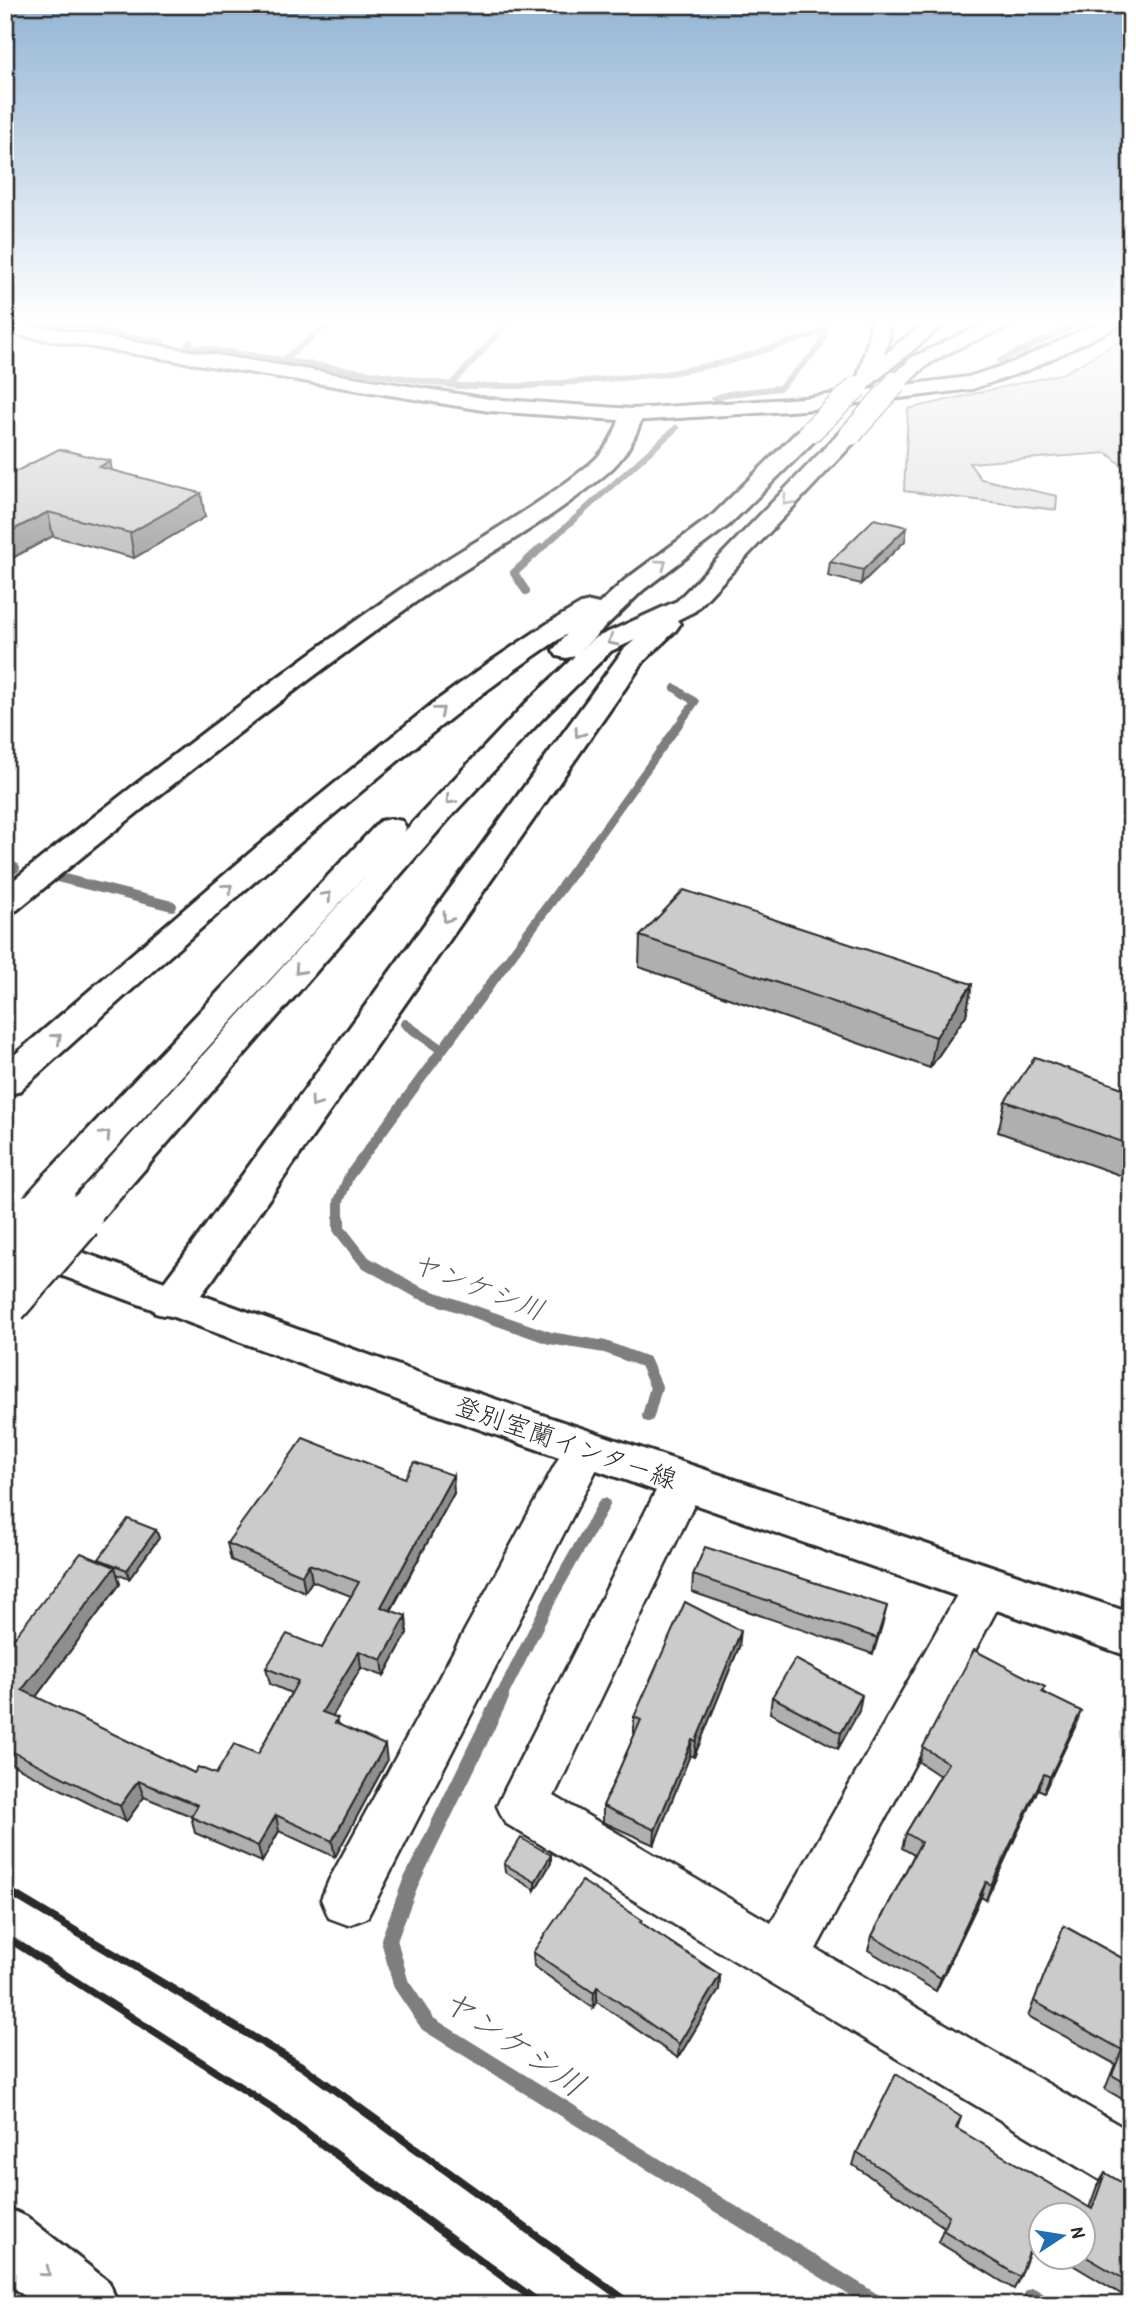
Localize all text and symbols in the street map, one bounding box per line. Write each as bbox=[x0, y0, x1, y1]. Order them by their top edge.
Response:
one-way arrow bbox=[783, 493, 796, 506]
one-way arrow bbox=[654, 560, 667, 573]
one-way arrow bbox=[607, 632, 619, 646]
one-way arrow bbox=[433, 707, 445, 720]
one-way arrow bbox=[575, 725, 588, 738]
one-way arrow bbox=[446, 792, 459, 805]
one-way arrow bbox=[220, 884, 233, 896]
one-way arrow bbox=[318, 891, 331, 904]
one-way arrow bbox=[443, 910, 456, 923]
one-way arrow bbox=[295, 962, 307, 975]
one-way arrow bbox=[48, 1034, 61, 1046]
one-way arrow bbox=[311, 1095, 324, 1108]
one-way arrow bbox=[97, 1130, 110, 1143]
water label: ヤンケシ川 bbox=[406, 1243, 550, 1329]
street label: 登別室蘭インター線 bbox=[450, 1388, 682, 1496]
water label: ヤンケシ川 bbox=[433, 1978, 595, 2106]
north arrow bbox=[1028, 2202, 1098, 2272]
text: N bbox=[1065, 2225, 1092, 2240]
one-way arrow bbox=[37, 2264, 50, 2276]

